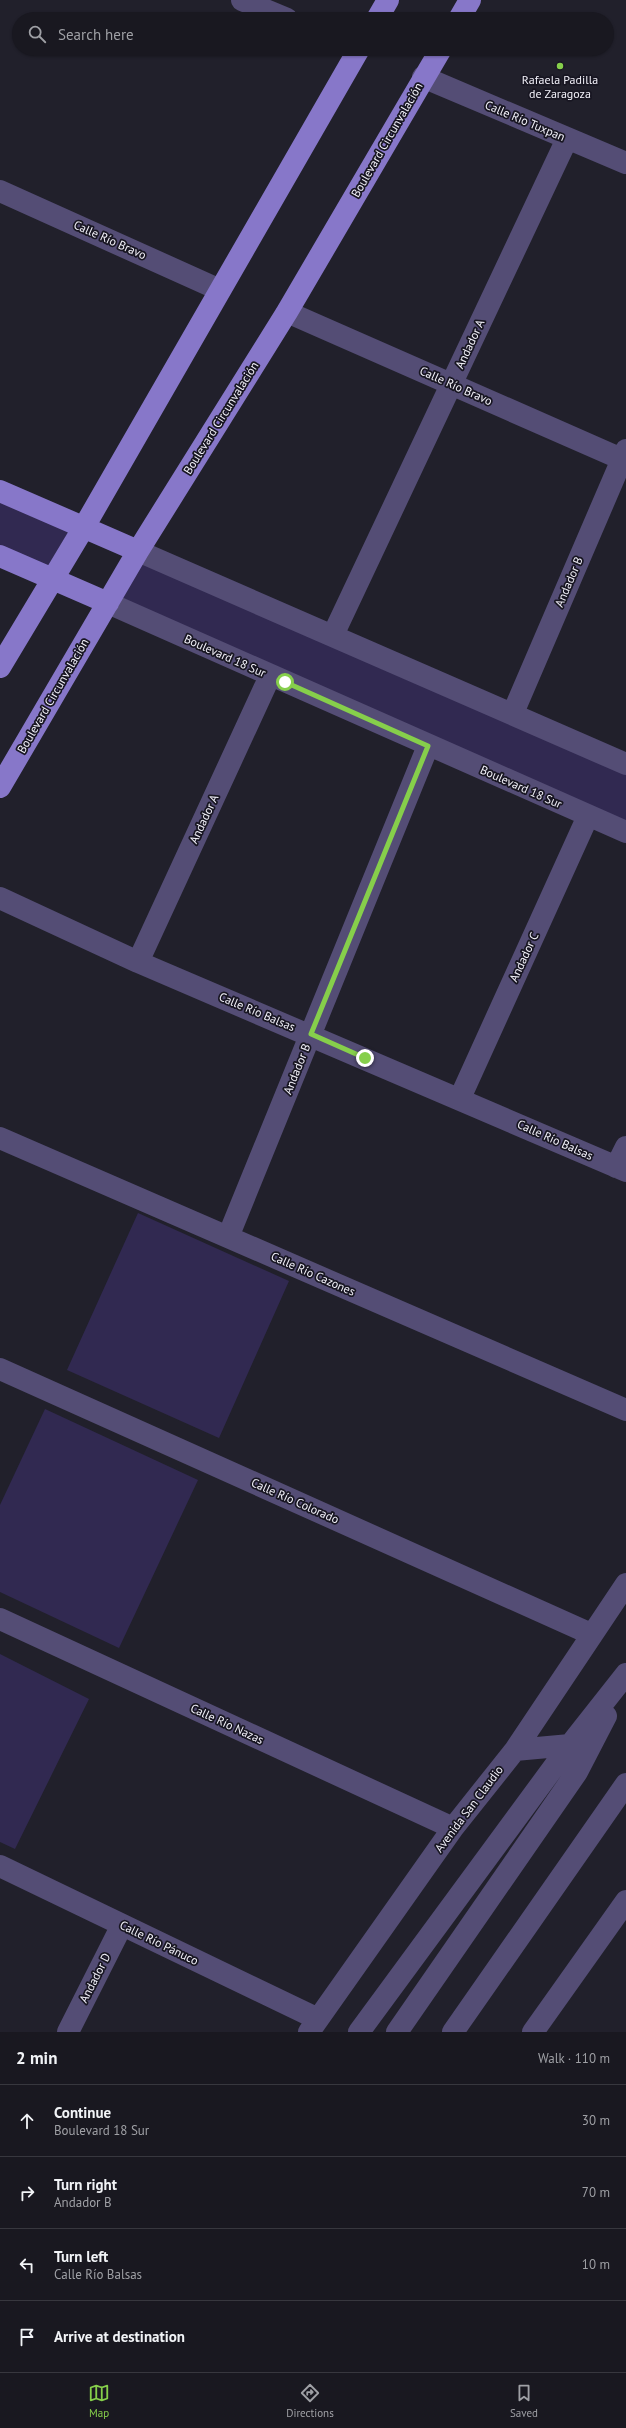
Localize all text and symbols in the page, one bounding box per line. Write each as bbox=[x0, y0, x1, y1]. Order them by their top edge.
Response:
search box bbox=[12, 12, 614, 56]
icon: search bbox=[26, 23, 48, 45]
text: Search here bbox=[58, 25, 134, 44]
marker: Rafaela Padilla de Zaragoza bbox=[555, 61, 565, 71]
place label: Rafaela Padilla de Zaragoza bbox=[522, 72, 598, 101]
street label: Boulevard Circunvalación bbox=[348, 80, 426, 200]
street label: Calle Río Tuxpan bbox=[483, 97, 567, 144]
street label: Calle Río Bravo bbox=[72, 217, 149, 262]
street label: Andador A bbox=[452, 317, 488, 371]
street label: Boulevard Circunvalación bbox=[180, 359, 261, 477]
street label: Calle Río Bravo bbox=[418, 363, 495, 408]
street label: Andador B bbox=[551, 554, 586, 609]
street label: Boulevard 18 Sur bbox=[182, 631, 268, 680]
street label: Boulevard Circunvalación bbox=[14, 636, 92, 756]
route start bbox=[276, 673, 294, 691]
street label: Boulevard 18 Sur bbox=[478, 762, 564, 811]
street label: Andador A bbox=[186, 792, 222, 846]
street label: Andador C bbox=[506, 929, 542, 984]
street label: Calle Río Balsas bbox=[217, 989, 298, 1034]
street label: Andador B bbox=[280, 1041, 313, 1096]
route end bbox=[356, 1049, 374, 1067]
street label: Calle Río Balsas bbox=[515, 1116, 595, 1163]
street label: Calle Río Cazones bbox=[269, 1248, 358, 1299]
street label: Calle Río Colorado bbox=[249, 1474, 341, 1527]
street label: Calle Río Nazas bbox=[188, 1700, 266, 1747]
street label: Avenida San Claudio bbox=[431, 1762, 506, 1855]
street label: Calle Río Pánuco bbox=[117, 1917, 201, 1968]
street label: Andador D bbox=[76, 1950, 114, 2005]
text: 2 min bbox=[16, 2047, 57, 2069]
text: Walk · 110 m bbox=[538, 2050, 610, 2067]
text: Continue bbox=[54, 2103, 111, 2122]
icon: ahead bbox=[16, 2110, 38, 2132]
text: 30 m bbox=[582, 2112, 610, 2129]
text: Boulevard 18 Sur bbox=[54, 2122, 149, 2139]
text: Turn right bbox=[54, 2175, 117, 2194]
icon: right bbox=[16, 2182, 38, 2204]
text: 70 m bbox=[582, 2184, 610, 2201]
text: Andador B bbox=[54, 2194, 112, 2211]
text: Turn left bbox=[54, 2247, 108, 2266]
icon: left bbox=[16, 2254, 38, 2276]
text: 10 m bbox=[582, 2256, 610, 2273]
text: Calle Río Balsas bbox=[54, 2266, 142, 2283]
icon: arrive bbox=[16, 2326, 38, 2348]
text: Arrive at destination bbox=[54, 2327, 185, 2346]
tab: Map bbox=[88, 2382, 110, 2420]
tab: Directions bbox=[286, 2382, 334, 2420]
tab: Saved bbox=[510, 2382, 538, 2420]

